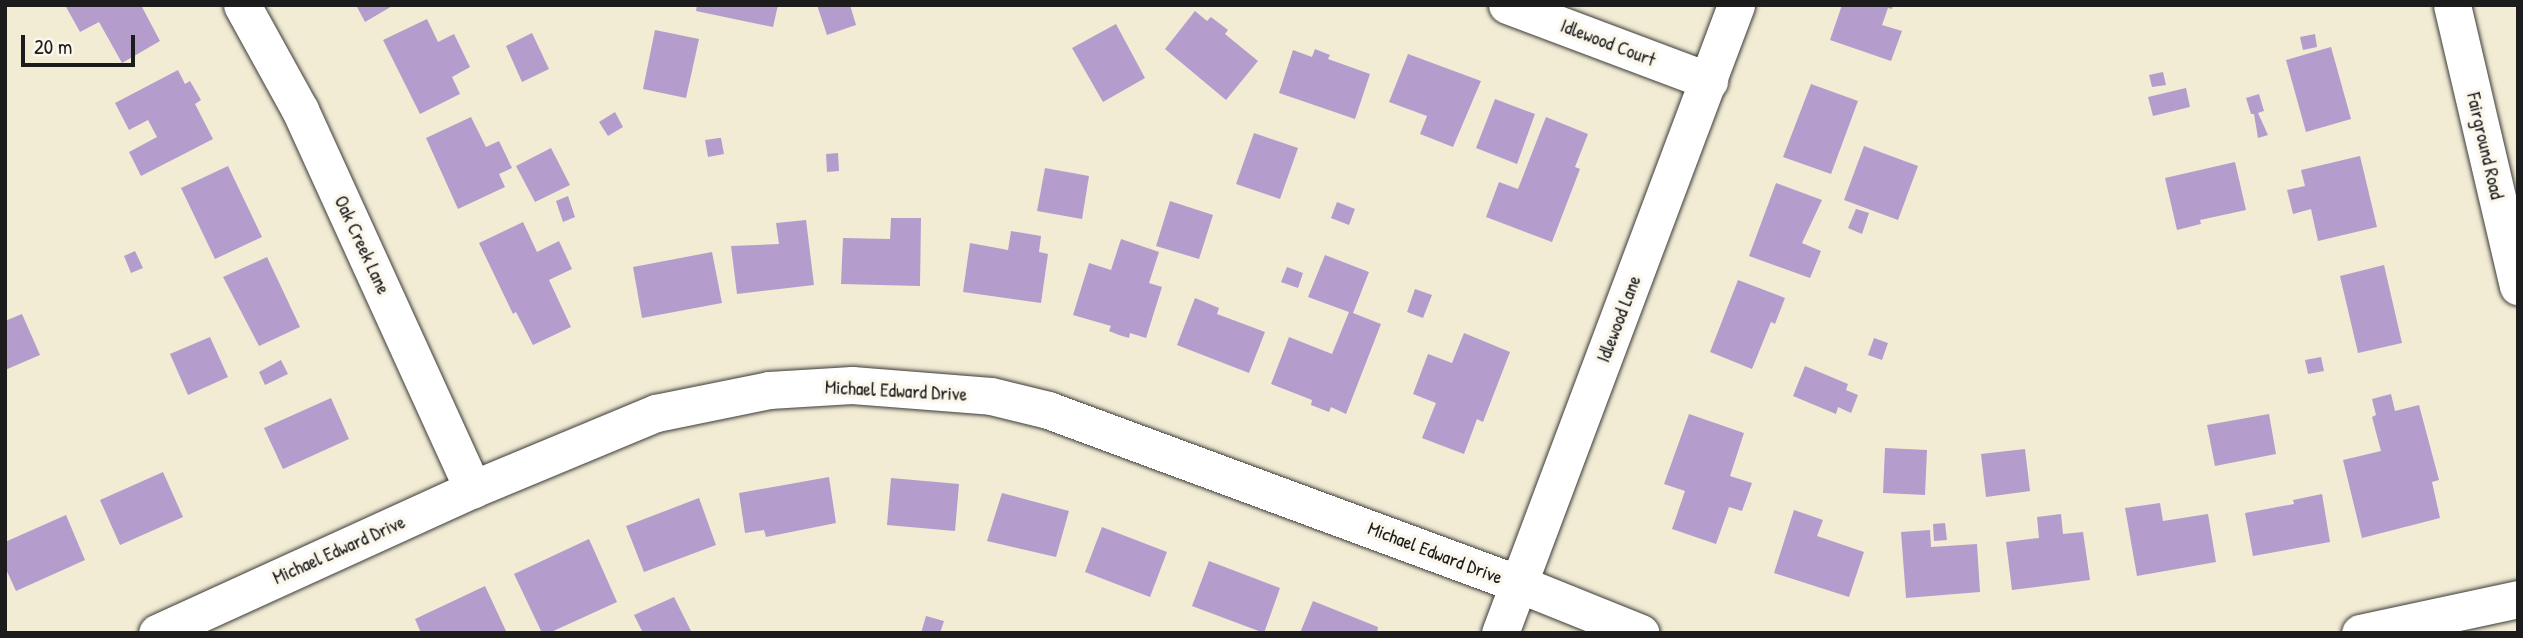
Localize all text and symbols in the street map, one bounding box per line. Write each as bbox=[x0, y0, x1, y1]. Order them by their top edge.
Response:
street label: Idlewood Court bbox=[1557, 14, 1659, 72]
scale bar bbox=[24, 21, 138, 65]
text: 20 m bbox=[34, 32, 72, 61]
street label: Fairground Road bbox=[2462, 90, 2508, 202]
street label: Oak Creek Lane bbox=[329, 192, 395, 298]
street label: Idlewood Lane bbox=[1592, 272, 1646, 366]
street label: Michael Edward Drive bbox=[824, 376, 968, 406]
street label: Michael Edward Drive bbox=[269, 511, 409, 589]
street label: Michael Edward Drive bbox=[1365, 517, 1505, 589]

